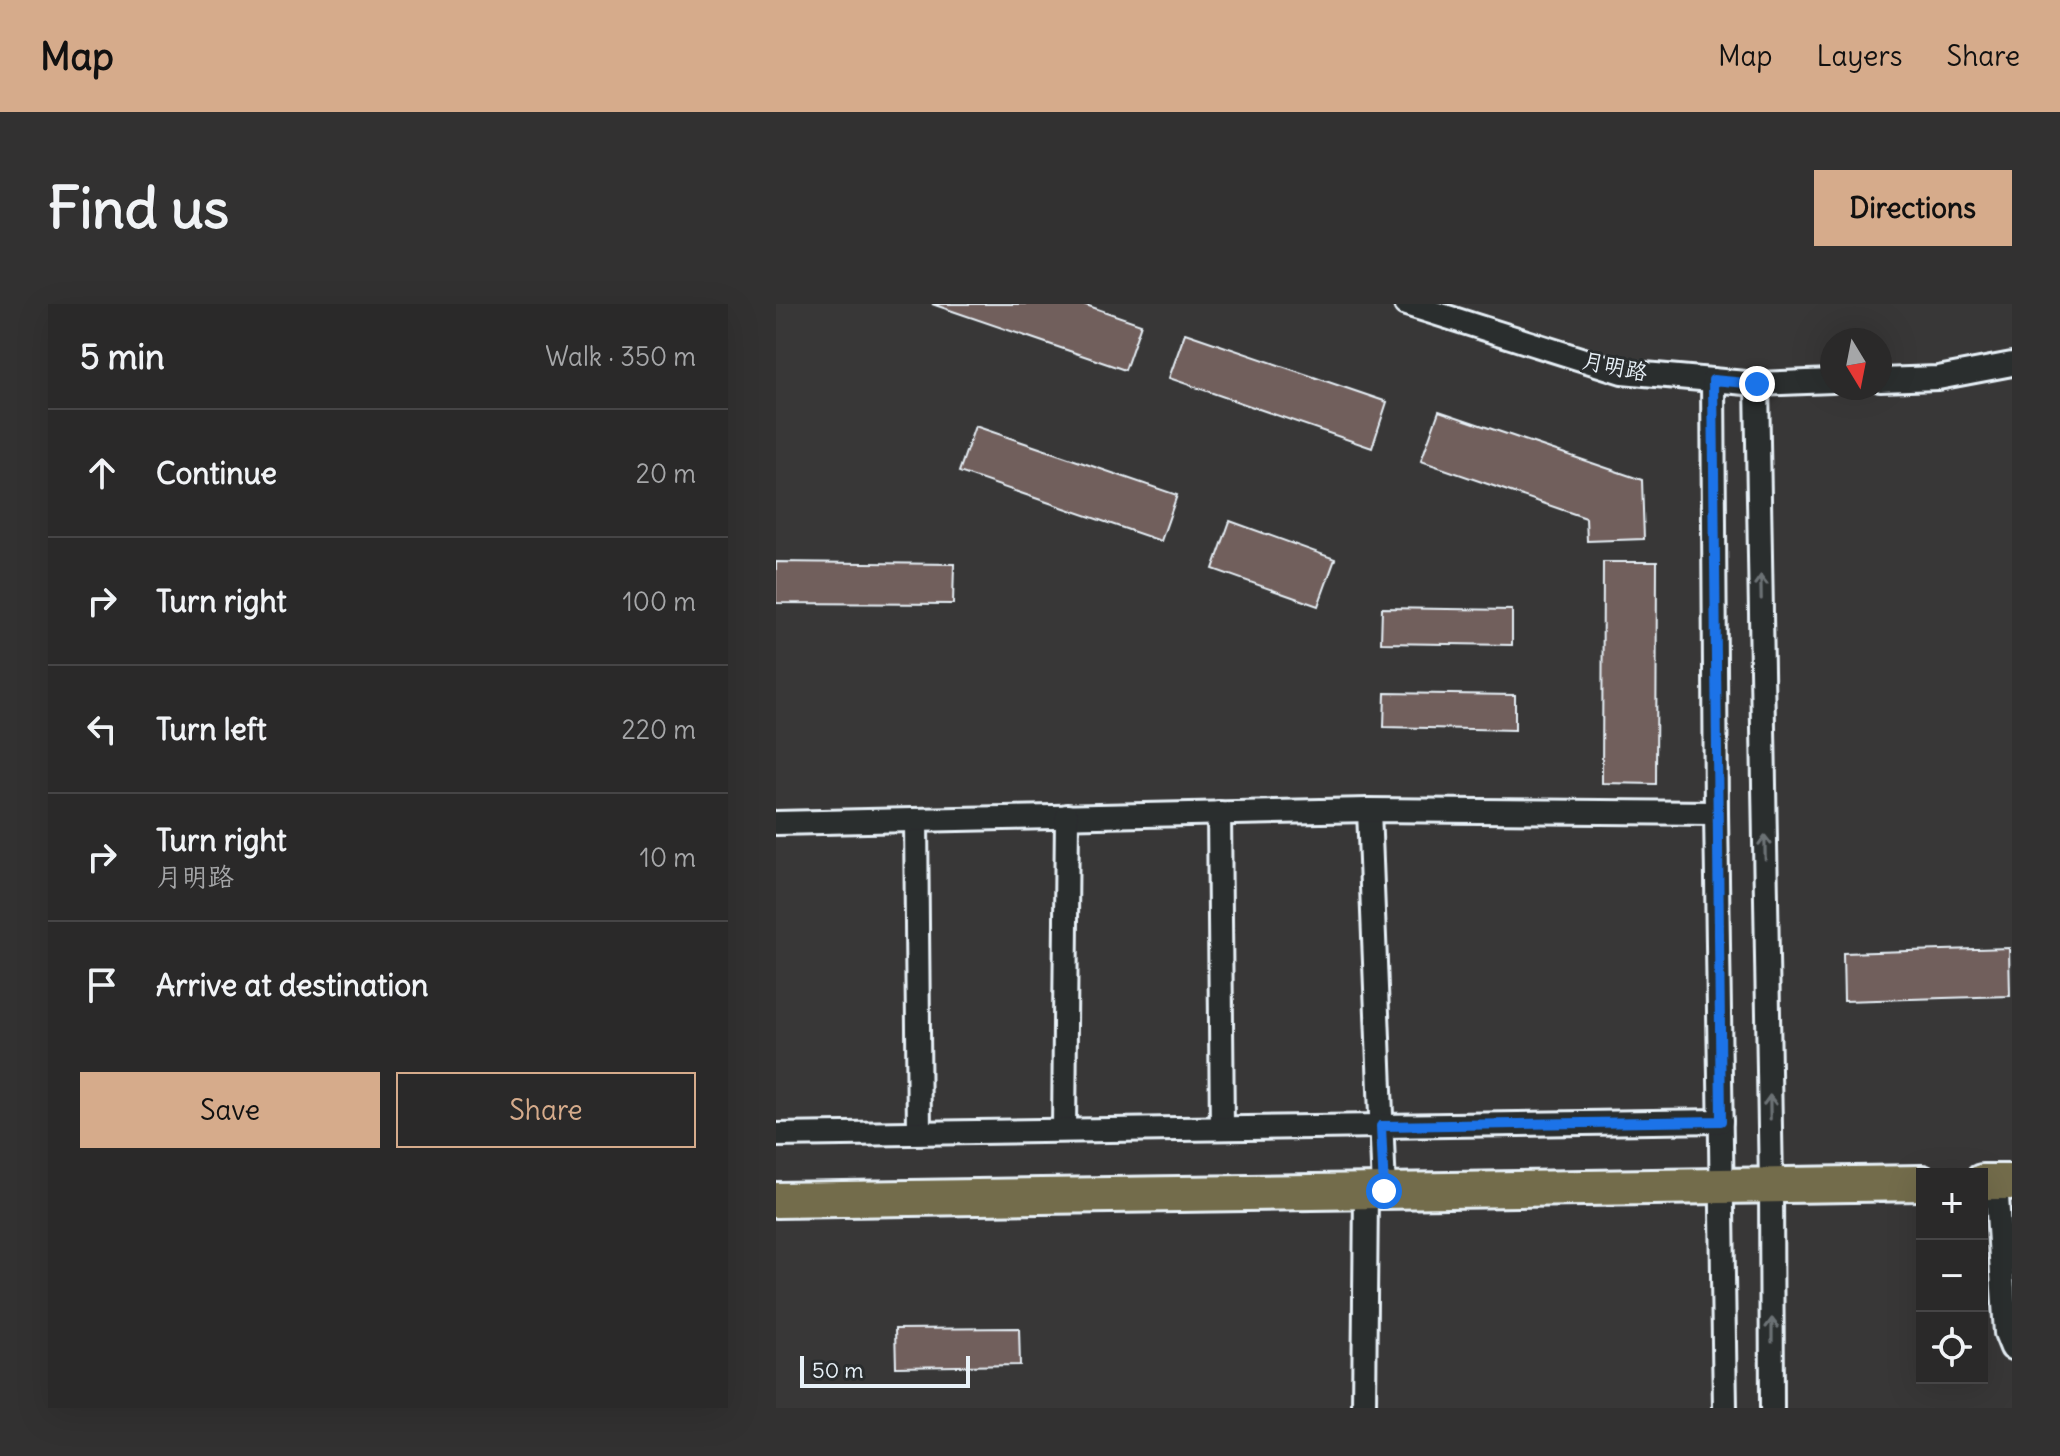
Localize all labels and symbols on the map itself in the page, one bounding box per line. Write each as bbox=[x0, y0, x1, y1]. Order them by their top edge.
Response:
north arrow bbox=[1820, 328, 1892, 400]
street label: 月明路 bbox=[1580, 345, 1650, 387]
route end bbox=[1739, 366, 1775, 402]
one-way arrow bbox=[1753, 574, 1768, 601]
one-way arrow bbox=[1758, 834, 1773, 861]
one-way arrow bbox=[1762, 1094, 1778, 1121]
route start bbox=[1366, 1173, 1402, 1209]
one-way arrow bbox=[1764, 1317, 1780, 1344]
scale bar bbox=[800, 1352, 970, 1388]

